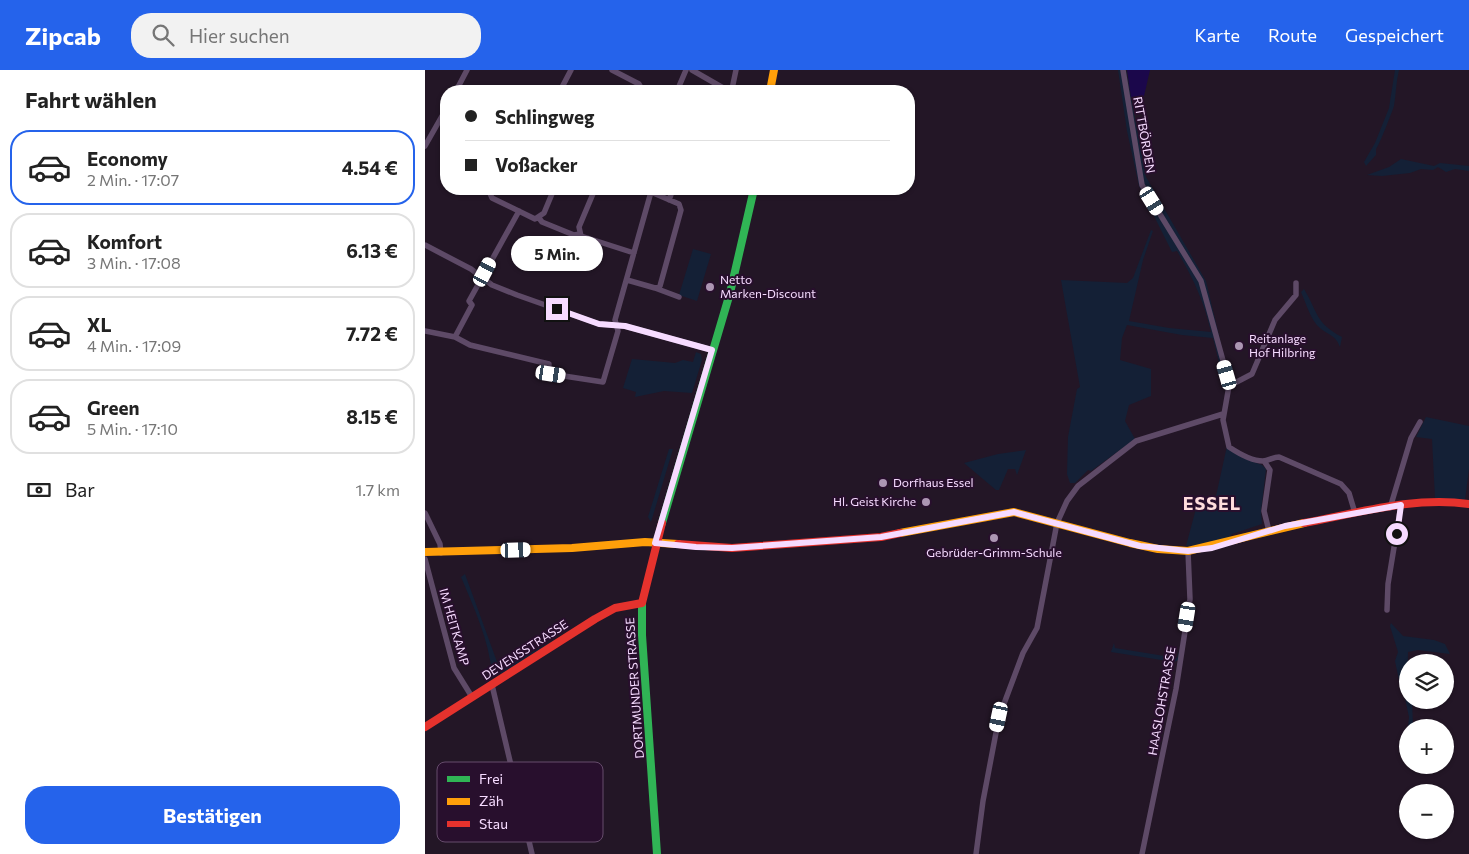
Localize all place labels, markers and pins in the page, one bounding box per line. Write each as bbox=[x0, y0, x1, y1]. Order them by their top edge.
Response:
place label: Netto Marken-Discount bbox=[720, 272, 816, 300]
marker: Netto Marken-Discount bbox=[704, 281, 716, 293]
place label: Reitanlage Hof Hilbring bbox=[1249, 331, 1316, 359]
marker: Reitanlage Hof Hilbring bbox=[1233, 340, 1245, 352]
place label: Dorfhaus Essel bbox=[893, 475, 974, 489]
marker: Dorfhaus Essel bbox=[877, 477, 889, 489]
place label: Hl. Geist Kirche bbox=[833, 494, 916, 508]
marker: Hl. Geist Kirche bbox=[920, 496, 932, 508]
marker: Gebrüder-Grimm-Schule bbox=[988, 532, 1000, 544]
place label: Gebrüder-Grimm-Schule bbox=[926, 545, 1062, 559]

